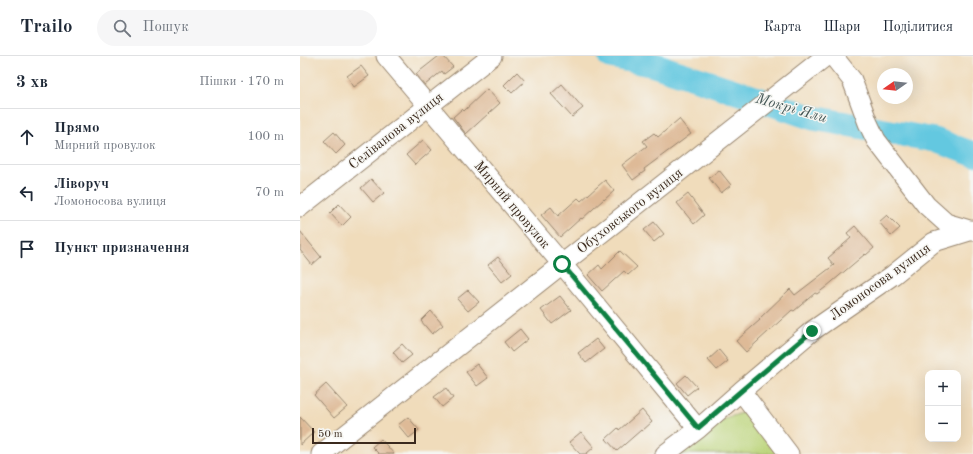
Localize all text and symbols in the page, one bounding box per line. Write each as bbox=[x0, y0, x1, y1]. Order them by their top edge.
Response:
search box bbox=[97, 10, 377, 46]
icon: search bbox=[111, 17, 133, 39]
text: Trailo bbox=[20, 18, 73, 37]
text: Пошук bbox=[143, 20, 189, 35]
text: Карта bbox=[764, 20, 802, 34]
text: Шари bbox=[824, 20, 861, 34]
text: Поділитися bbox=[883, 20, 953, 34]
north arrow bbox=[877, 68, 913, 104]
text: 3 хв bbox=[16, 74, 48, 91]
text: Пішки · 170 m bbox=[199, 75, 284, 88]
street label: Селіванова вулиця bbox=[346, 90, 446, 172]
water label: Мокрі Яли bbox=[753, 91, 829, 126]
text: Прямо bbox=[54, 121, 100, 136]
icon: ahead bbox=[16, 126, 38, 148]
text: 100 m bbox=[247, 130, 284, 143]
text: Мирний провулок bbox=[54, 139, 156, 152]
street label: Мирний провулок bbox=[471, 159, 553, 251]
street label: Обуховського вулиця bbox=[575, 166, 685, 256]
text: Ліворуч bbox=[54, 177, 109, 192]
icon: left bbox=[16, 182, 38, 204]
text: 70 m bbox=[255, 186, 284, 199]
text: Ломоносова вулиця bbox=[54, 195, 166, 208]
icon: arrive bbox=[16, 238, 38, 260]
text: Пункт призначення bbox=[54, 241, 190, 256]
street label: Ломоносова вулиця bbox=[827, 241, 933, 323]
route start bbox=[553, 255, 571, 273]
route end bbox=[803, 322, 821, 340]
map controls bbox=[925, 370, 961, 442]
button: + bbox=[925, 370, 961, 406]
button: − bbox=[925, 406, 961, 442]
scale bar bbox=[312, 426, 416, 445]
text: 50 m bbox=[318, 429, 343, 440]

